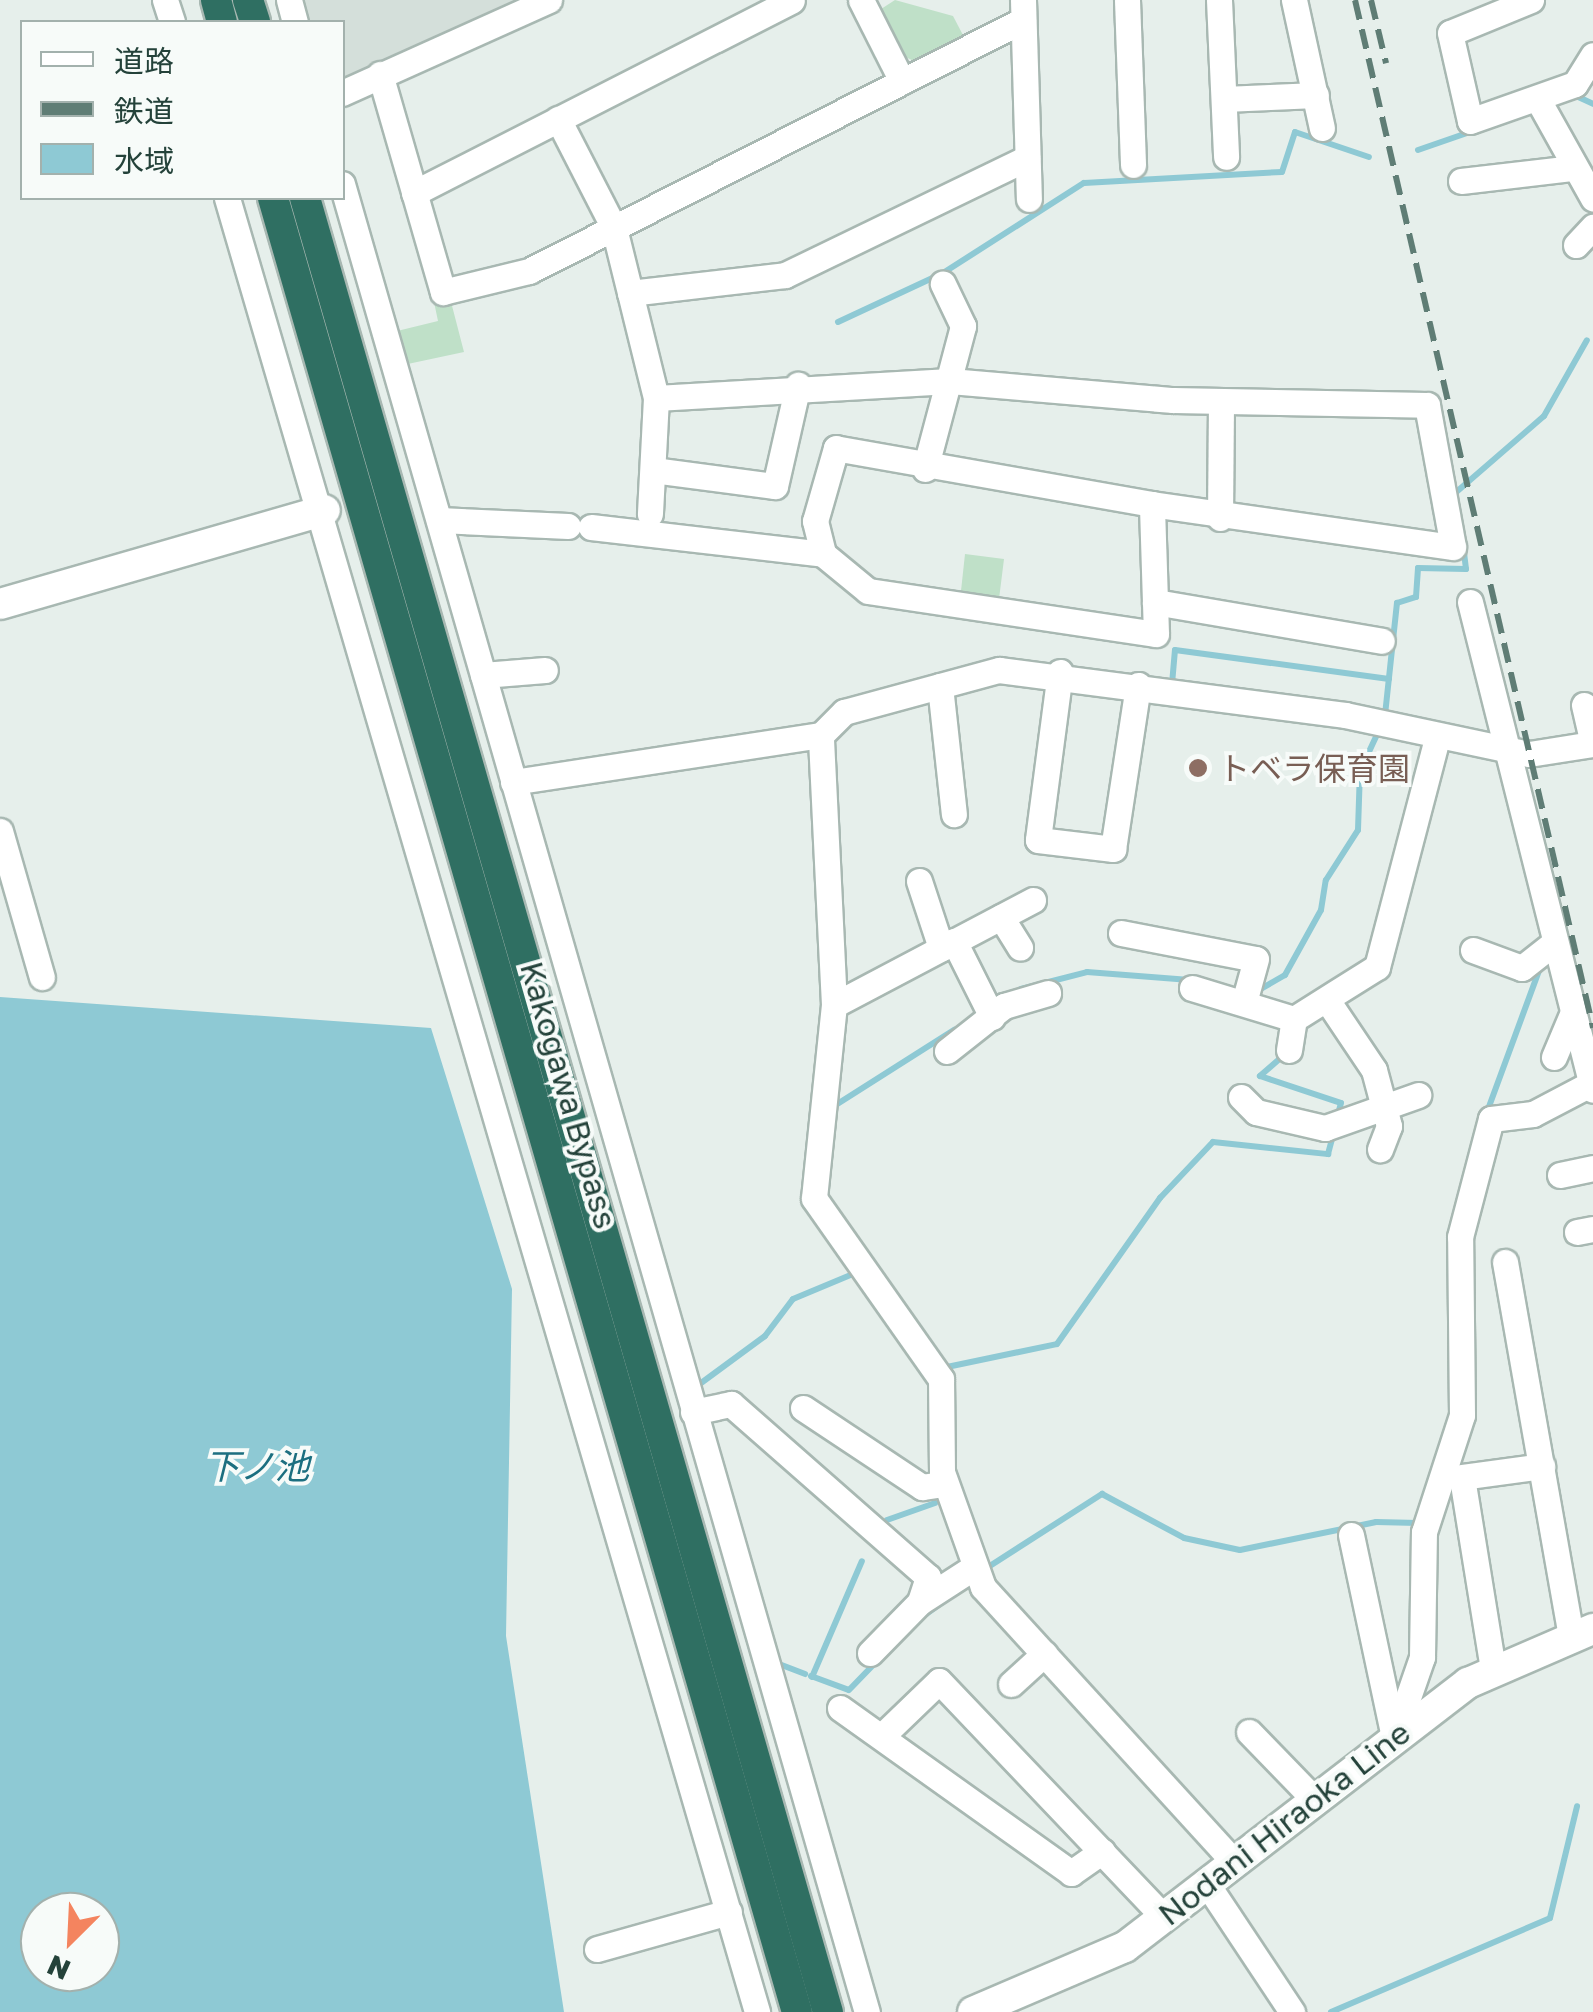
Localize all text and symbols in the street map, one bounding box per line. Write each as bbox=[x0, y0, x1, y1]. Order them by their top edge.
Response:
legend bbox=[20, 20, 345, 200]
text: 道路 bbox=[114, 43, 174, 79]
text: 鉄道 bbox=[114, 93, 174, 129]
text: 水域 bbox=[114, 143, 174, 179]
place label: トベラ保育園 bbox=[1218, 749, 1410, 787]
marker: トベラ保育園 bbox=[1187, 757, 1209, 779]
street label: Kakogawa Bypass bbox=[513, 957, 625, 1233]
water label: 下ノ池 bbox=[205, 1445, 309, 1487]
street label: Nodani Hiraoka Line bbox=[1151, 1713, 1417, 1933]
north arrow bbox=[20, 1892, 120, 1992]
text: N bbox=[42, 1949, 75, 1987]

